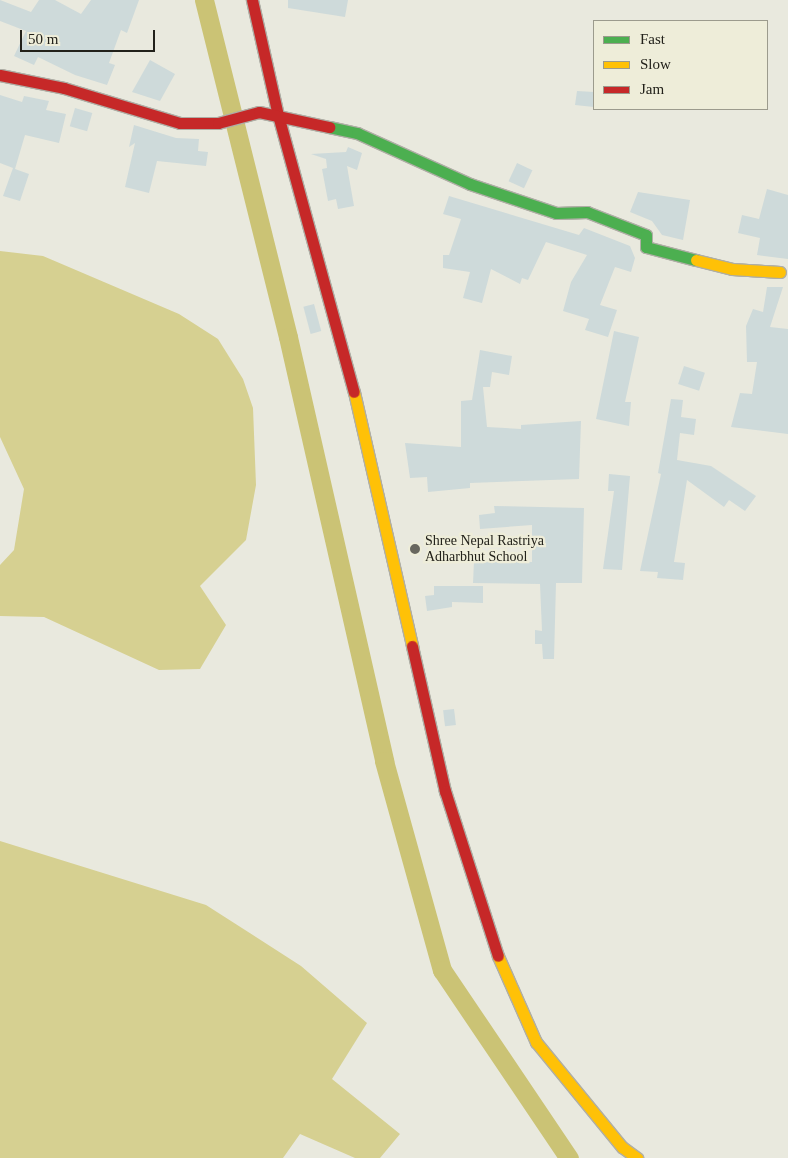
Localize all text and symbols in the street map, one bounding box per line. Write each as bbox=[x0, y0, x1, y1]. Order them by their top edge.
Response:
scale bar bbox=[22, 20, 158, 52]
legend bbox=[593, 20, 768, 110]
text: 50 m bbox=[28, 31, 58, 47]
text: Fast bbox=[640, 31, 665, 47]
text: Slow bbox=[640, 56, 671, 72]
text: Jam bbox=[640, 81, 664, 97]
place label: Shree Nepal Rastriya Adharbhut School bbox=[425, 533, 544, 566]
marker: Shree Nepal Rastriya Adharbhut School bbox=[409, 543, 421, 555]

